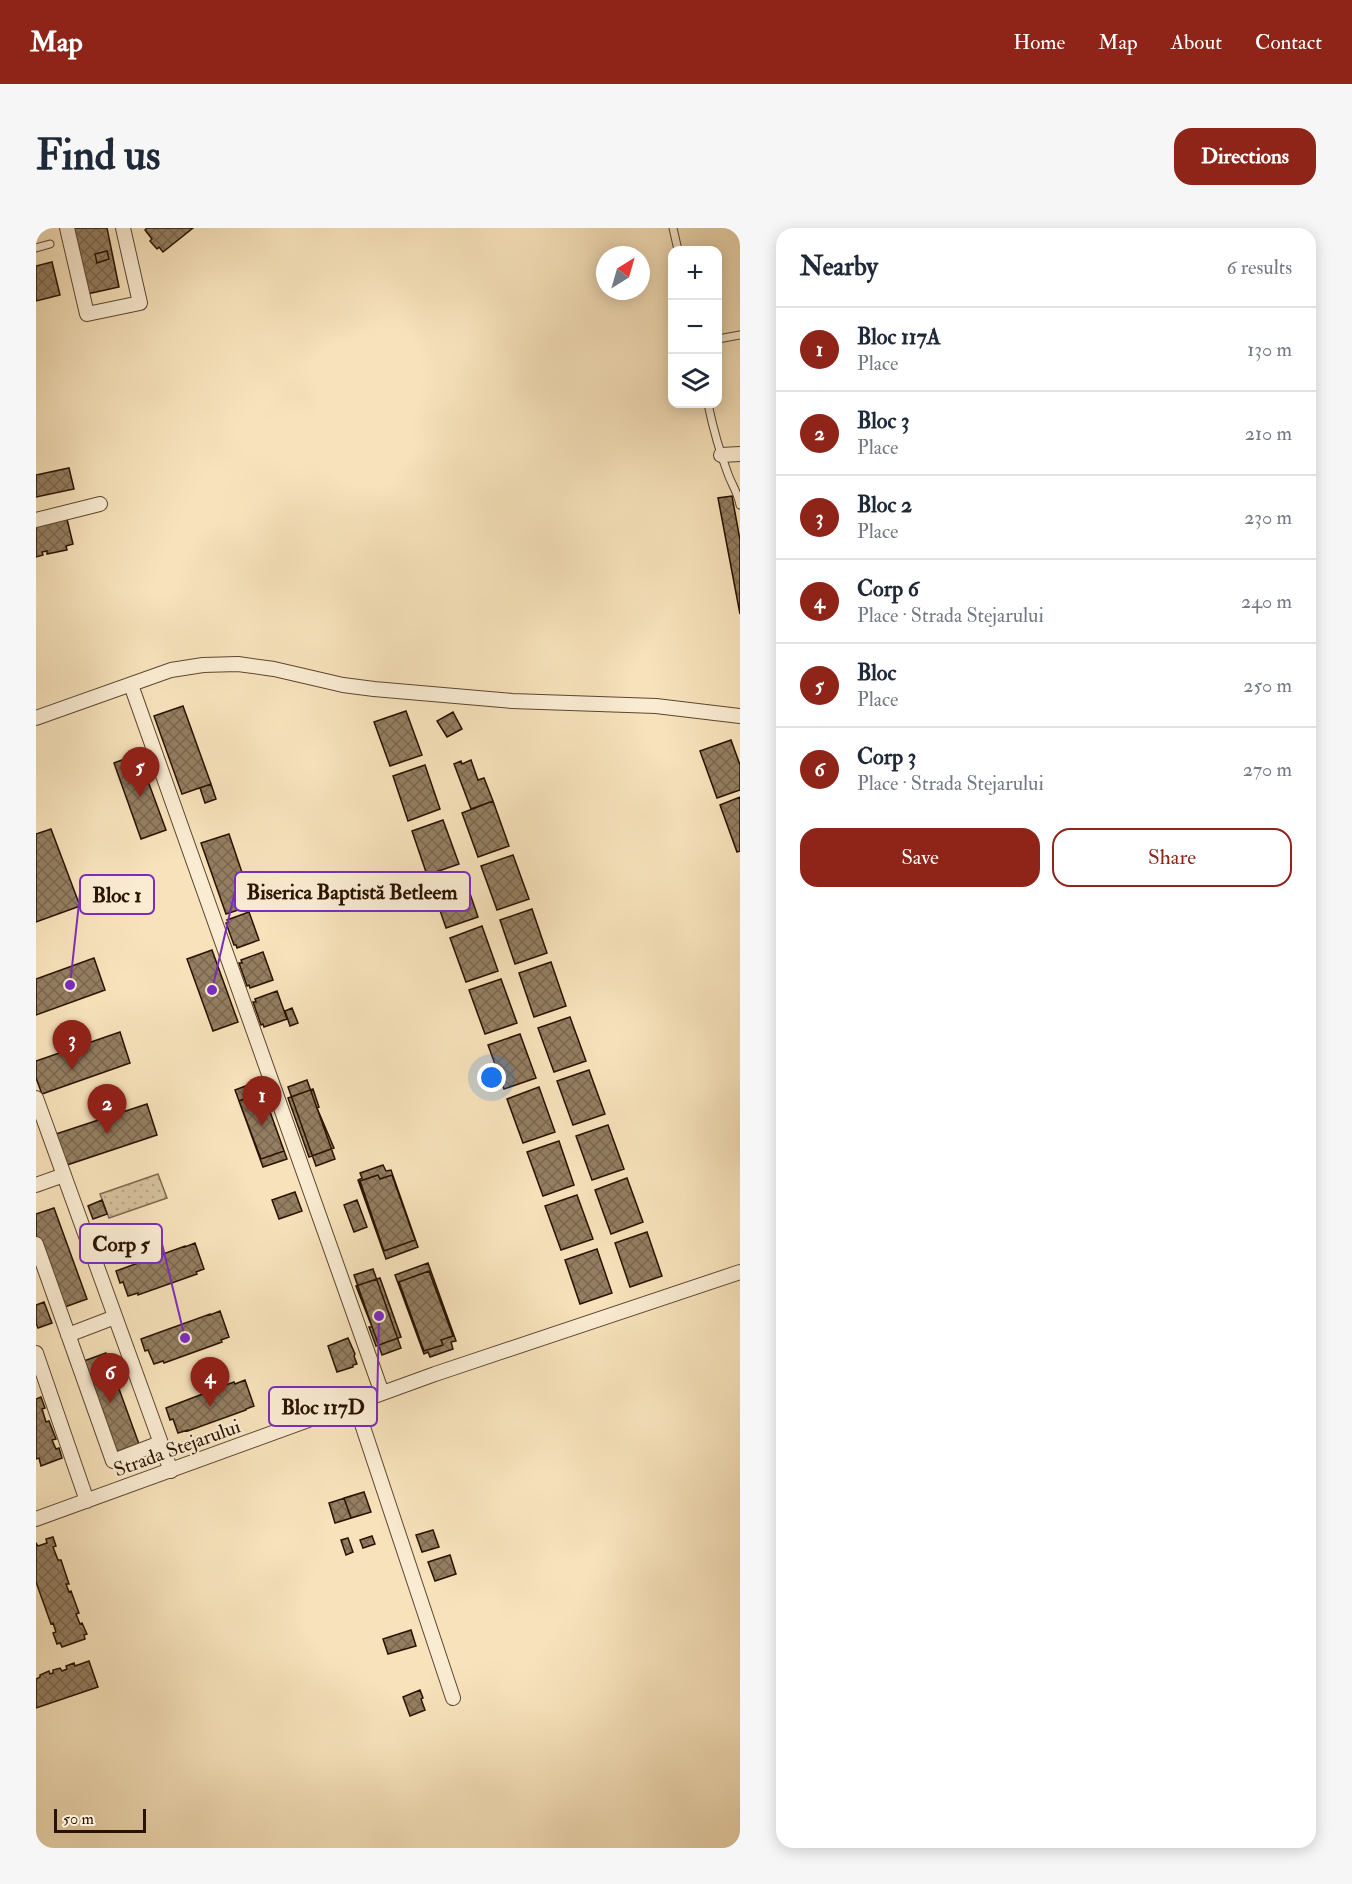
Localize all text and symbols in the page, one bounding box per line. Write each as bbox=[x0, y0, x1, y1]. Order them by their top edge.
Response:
text: Map bbox=[30, 25, 83, 60]
text: Home bbox=[1013, 29, 1065, 56]
text: Map bbox=[1098, 29, 1138, 56]
text: About bbox=[1171, 29, 1222, 56]
text: Contact bbox=[1255, 29, 1322, 56]
button: Directions bbox=[1174, 128, 1316, 185]
text: Find us bbox=[36, 130, 160, 182]
north arrow bbox=[596, 246, 650, 300]
map controls bbox=[668, 246, 722, 408]
button: + bbox=[668, 246, 722, 300]
text: Nearby bbox=[800, 251, 878, 283]
text: 6 results bbox=[1226, 255, 1292, 280]
button: − bbox=[668, 300, 722, 354]
text: Bloc 117A bbox=[857, 323, 941, 351]
text: 1 bbox=[816, 337, 823, 362]
text: 130 m bbox=[1247, 337, 1292, 362]
text: Place bbox=[857, 351, 898, 376]
button: layers bbox=[668, 354, 722, 408]
text: Bloc 3 bbox=[857, 407, 909, 435]
text: 2 bbox=[814, 421, 825, 446]
text: 210 m bbox=[1245, 421, 1292, 446]
text: Place bbox=[857, 435, 898, 460]
text: Bloc 2 bbox=[857, 491, 912, 519]
text: 3 bbox=[816, 505, 823, 530]
text: 230 m bbox=[1244, 505, 1292, 530]
text: Place bbox=[857, 519, 898, 544]
text: Corp 6 bbox=[857, 575, 919, 603]
text: 4 bbox=[814, 589, 825, 614]
text: 240 m bbox=[1241, 589, 1292, 614]
text: Place · Strada Stejarului bbox=[857, 603, 1044, 628]
text: Bloc bbox=[857, 659, 896, 687]
text: 5 bbox=[815, 673, 824, 698]
text: 250 m bbox=[1243, 673, 1292, 698]
text: Place bbox=[857, 687, 898, 712]
text: Corp 3 bbox=[857, 743, 916, 771]
pin: 5 bbox=[120, 748, 160, 797]
text: 6 bbox=[814, 757, 825, 782]
text: 270 m bbox=[1243, 757, 1292, 782]
text: Place · Strada Stejarului bbox=[857, 771, 1044, 796]
button: Save bbox=[800, 828, 1040, 887]
button: Share bbox=[1052, 828, 1292, 887]
callout: Biserica Baptistă Betleem bbox=[235, 872, 470, 911]
callout: Bloc 1 bbox=[80, 875, 154, 914]
text: Biserica Baptistă Betleem bbox=[246, 879, 458, 906]
text: Bloc 1 bbox=[92, 882, 142, 909]
pin: 3 bbox=[52, 1020, 92, 1070]
your location bbox=[477, 1063, 506, 1092]
pin: 1 bbox=[242, 1076, 282, 1126]
pin: 2 bbox=[88, 1084, 126, 1134]
callout: Corp 5 bbox=[80, 1224, 162, 1263]
text: Corp 5 bbox=[92, 1231, 151, 1258]
pin: 6 bbox=[90, 1354, 130, 1403]
pin: 4 bbox=[190, 1358, 230, 1407]
callout: Bloc 117D bbox=[269, 1387, 377, 1426]
text: Bloc 117D bbox=[281, 1394, 365, 1421]
street label: Strada Stejarului bbox=[110, 1414, 244, 1482]
scale bar bbox=[54, 1806, 146, 1834]
text: 50 m bbox=[63, 1809, 94, 1829]

